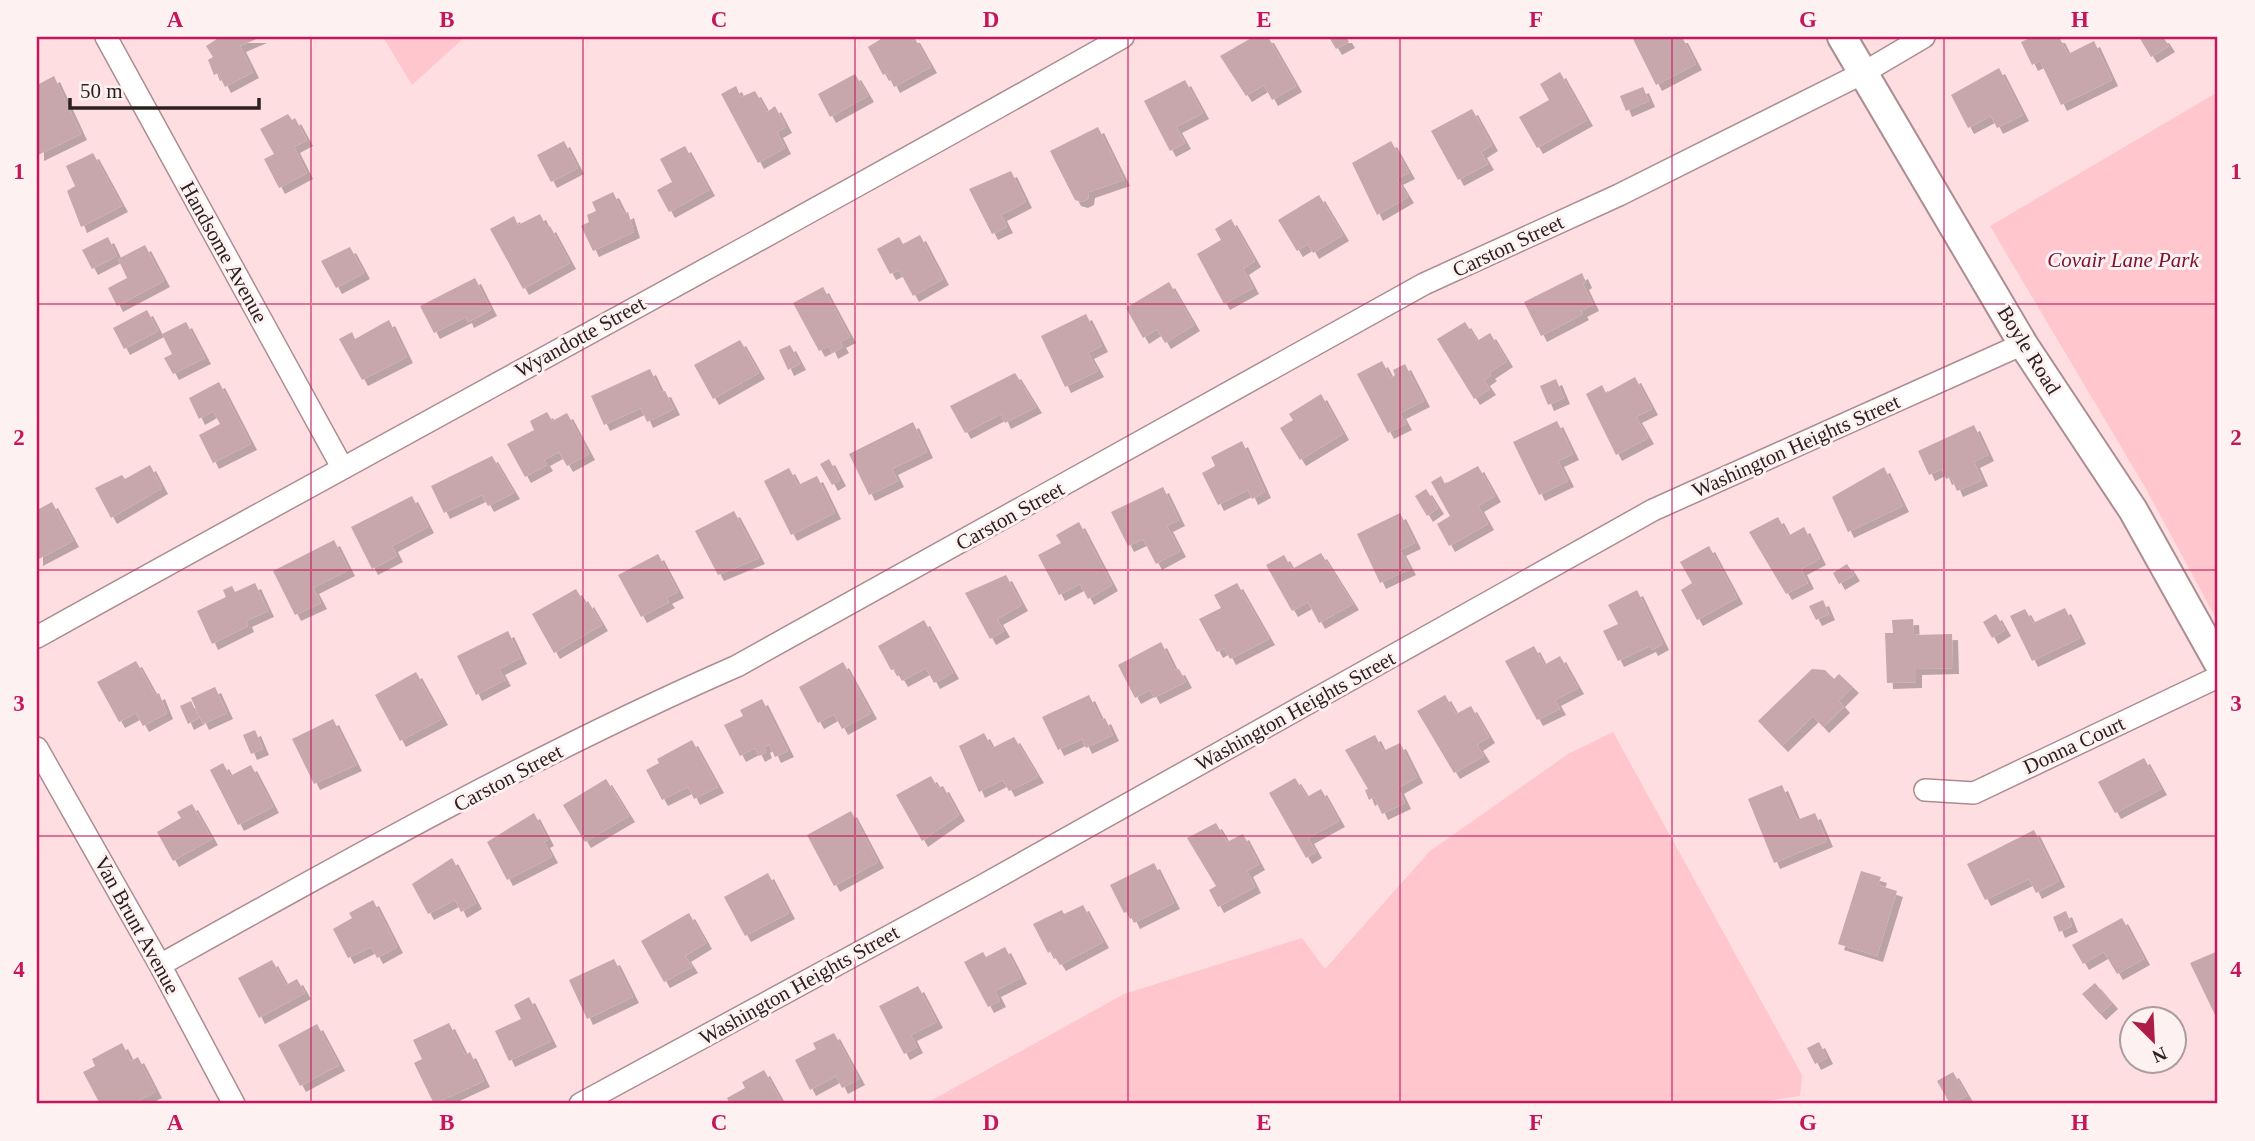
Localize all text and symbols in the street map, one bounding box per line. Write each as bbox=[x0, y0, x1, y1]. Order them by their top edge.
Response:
text: A bbox=[167, 7, 184, 32]
text: B bbox=[439, 7, 455, 32]
text: C bbox=[711, 7, 727, 32]
text: D bbox=[983, 7, 999, 32]
text: E bbox=[1256, 7, 1272, 32]
text: F bbox=[1529, 7, 1543, 32]
text: G bbox=[1799, 7, 1817, 32]
text: H bbox=[2071, 7, 2089, 32]
scale bar bbox=[70, 66, 259, 110]
text: 50 m bbox=[80, 79, 123, 103]
text: 1 bbox=[13, 159, 25, 184]
text: 1 bbox=[2230, 159, 2242, 184]
street label: Handsome Avenue bbox=[175, 177, 273, 327]
street label: Carston Street bbox=[1449, 210, 1567, 282]
park label: Covair Lane Park bbox=[2047, 248, 2200, 272]
street label: Wyandotte Street bbox=[511, 291, 649, 383]
street label: Boyle Road bbox=[1992, 301, 2066, 399]
street label: Washington Heights Street bbox=[1689, 389, 1904, 503]
text: 2 bbox=[13, 425, 25, 450]
text: 2 bbox=[2230, 425, 2242, 450]
street label: Carston Street bbox=[952, 476, 1068, 555]
street label: Washington Heights Street bbox=[1191, 646, 1399, 776]
text: 3 bbox=[13, 691, 25, 716]
text: 3 bbox=[2230, 691, 2242, 716]
street label: Donna Court bbox=[2019, 711, 2129, 779]
street label: Carston Street bbox=[450, 739, 567, 817]
street label: Van Brunt Avenue bbox=[89, 852, 185, 998]
street label: Washington Heights Street bbox=[695, 920, 903, 1050]
text: 4 bbox=[13, 957, 25, 982]
text: 4 bbox=[2230, 957, 2242, 982]
north arrow bbox=[2118, 1004, 2188, 1074]
text: N bbox=[2149, 1043, 2170, 1068]
text: A bbox=[167, 1110, 184, 1135]
text: B bbox=[439, 1110, 455, 1135]
text: C bbox=[711, 1110, 727, 1135]
text: D bbox=[983, 1110, 999, 1135]
text: E bbox=[1256, 1110, 1272, 1135]
text: F bbox=[1529, 1110, 1543, 1135]
text: G bbox=[1799, 1110, 1817, 1135]
text: H bbox=[2071, 1110, 2089, 1135]

